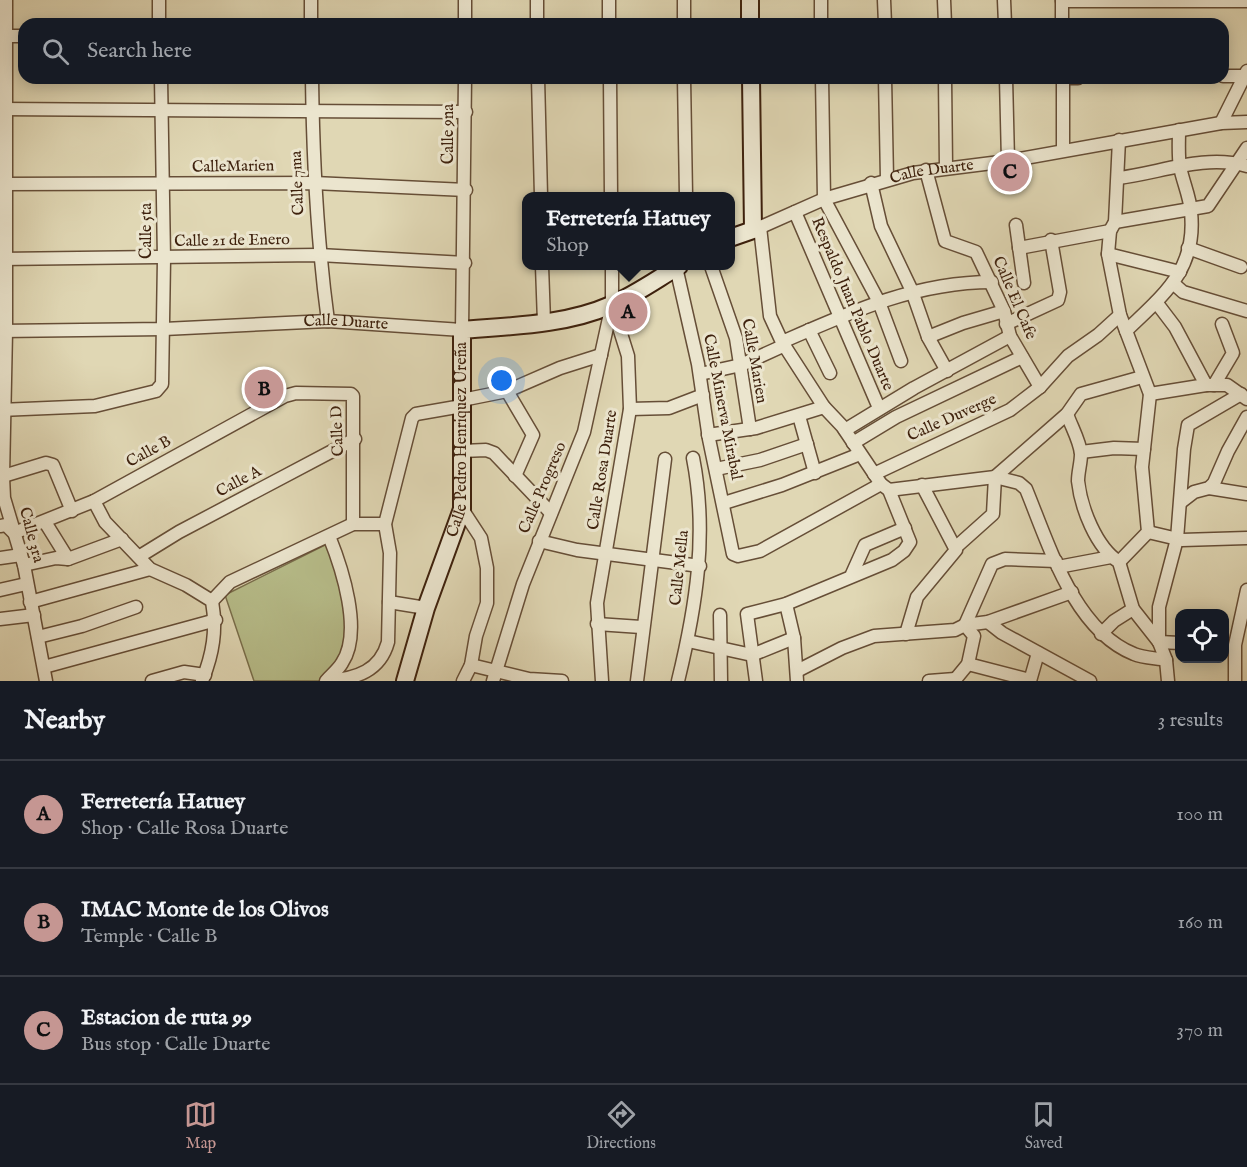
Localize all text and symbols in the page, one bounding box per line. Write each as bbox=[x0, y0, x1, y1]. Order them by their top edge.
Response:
search box bbox=[18, 18, 1229, 84]
icon: search bbox=[39, 35, 72, 68]
text: Search here bbox=[87, 37, 192, 65]
street label: Calle 9na bbox=[439, 104, 459, 164]
street label: Calle 7ma bbox=[287, 150, 309, 216]
pin: C bbox=[990, 150, 1030, 195]
street label: Calle Duarte bbox=[888, 155, 975, 189]
street label: CalleMarien bbox=[192, 156, 275, 178]
popup bbox=[522, 192, 735, 270]
street label: Calle 5ta bbox=[137, 203, 157, 259]
text: Ferretería Hatuey bbox=[546, 205, 711, 233]
street label: Respaldo Juan Pablo Duarte bbox=[806, 214, 898, 394]
street label: Calle 21 de Enero bbox=[174, 230, 290, 252]
text: Shop bbox=[546, 233, 589, 258]
street label: Calle El Cafe bbox=[988, 253, 1040, 343]
pin: A bbox=[608, 290, 648, 334]
street label: Calle Duarte bbox=[303, 311, 389, 335]
street label: Calle Marien bbox=[737, 317, 771, 405]
street label: Calle Minerva Mirabal bbox=[698, 332, 746, 482]
street label: Calle Pedro Henriquez Ureña bbox=[442, 342, 472, 540]
pin: B bbox=[244, 366, 284, 412]
your location bbox=[487, 366, 516, 395]
street label: Calle Duverge bbox=[904, 389, 1000, 447]
street label: Calle D bbox=[327, 405, 349, 457]
street label: Calle Rosa Duarte bbox=[584, 408, 622, 532]
street label: Calle B bbox=[123, 432, 175, 472]
street label: Calle Progreso bbox=[515, 439, 571, 537]
street label: Calle A bbox=[213, 461, 266, 502]
street label: Calle 3ra bbox=[14, 505, 48, 565]
street label: Calle Mella bbox=[666, 529, 694, 607]
map controls bbox=[1175, 609, 1229, 663]
button: locate bbox=[1175, 609, 1229, 663]
text: Nearby bbox=[24, 704, 105, 737]
text: 3 results bbox=[1158, 708, 1223, 733]
text: Ferretería Hatuey bbox=[81, 788, 245, 816]
text: A bbox=[37, 802, 50, 827]
text: 100 m bbox=[1176, 802, 1223, 827]
text: Shop · Calle Rosa Duarte bbox=[81, 816, 288, 841]
text: IMAC Monte de los Olivos bbox=[81, 896, 329, 924]
text: B bbox=[37, 910, 50, 935]
text: 160 m bbox=[1177, 910, 1223, 935]
text: Temple · Calle B bbox=[81, 924, 218, 949]
text: Estacion de ruta 99 bbox=[81, 1004, 252, 1032]
text: C bbox=[36, 1018, 51, 1043]
text: 370 m bbox=[1177, 1018, 1223, 1043]
text: Bus stop · Calle Duarte bbox=[81, 1032, 270, 1057]
tab: Map bbox=[184, 1098, 217, 1154]
tab: Directions bbox=[586, 1098, 656, 1154]
tab: Saved bbox=[1025, 1098, 1063, 1154]

